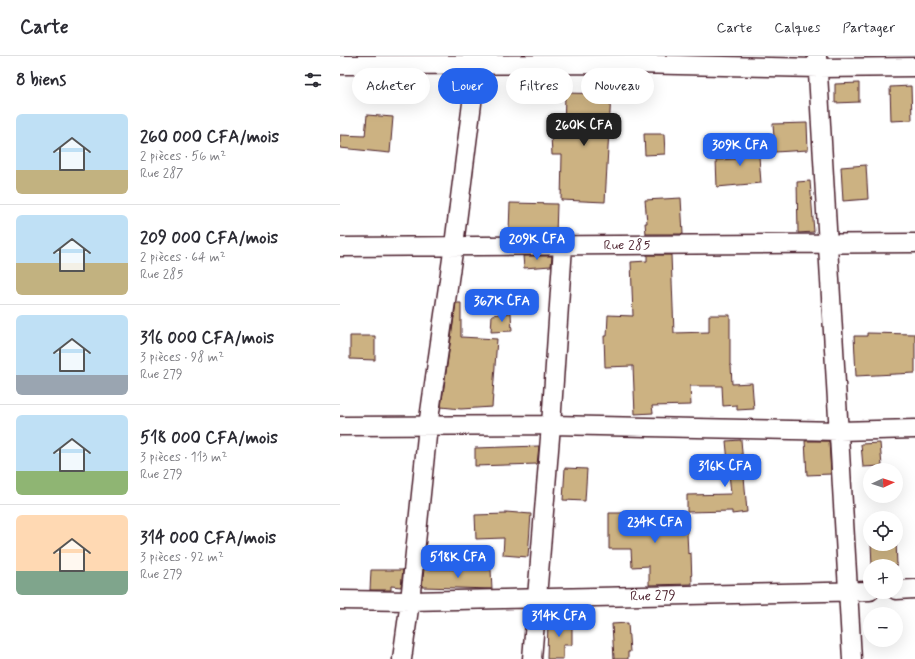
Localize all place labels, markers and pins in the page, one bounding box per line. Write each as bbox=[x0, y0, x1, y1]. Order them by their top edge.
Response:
pin: 260K CFA bbox=[543, 113, 625, 147]
pin: 309K CFA bbox=[699, 133, 781, 167]
pin: 209K CFA bbox=[496, 227, 578, 261]
pin: 367K CFA bbox=[461, 289, 543, 323]
pin: 316K CFA bbox=[684, 454, 766, 488]
pin: 234K CFA bbox=[614, 510, 696, 544]
pin: 518K CFA bbox=[417, 545, 499, 579]
pin: 314K CFA bbox=[518, 604, 600, 638]

